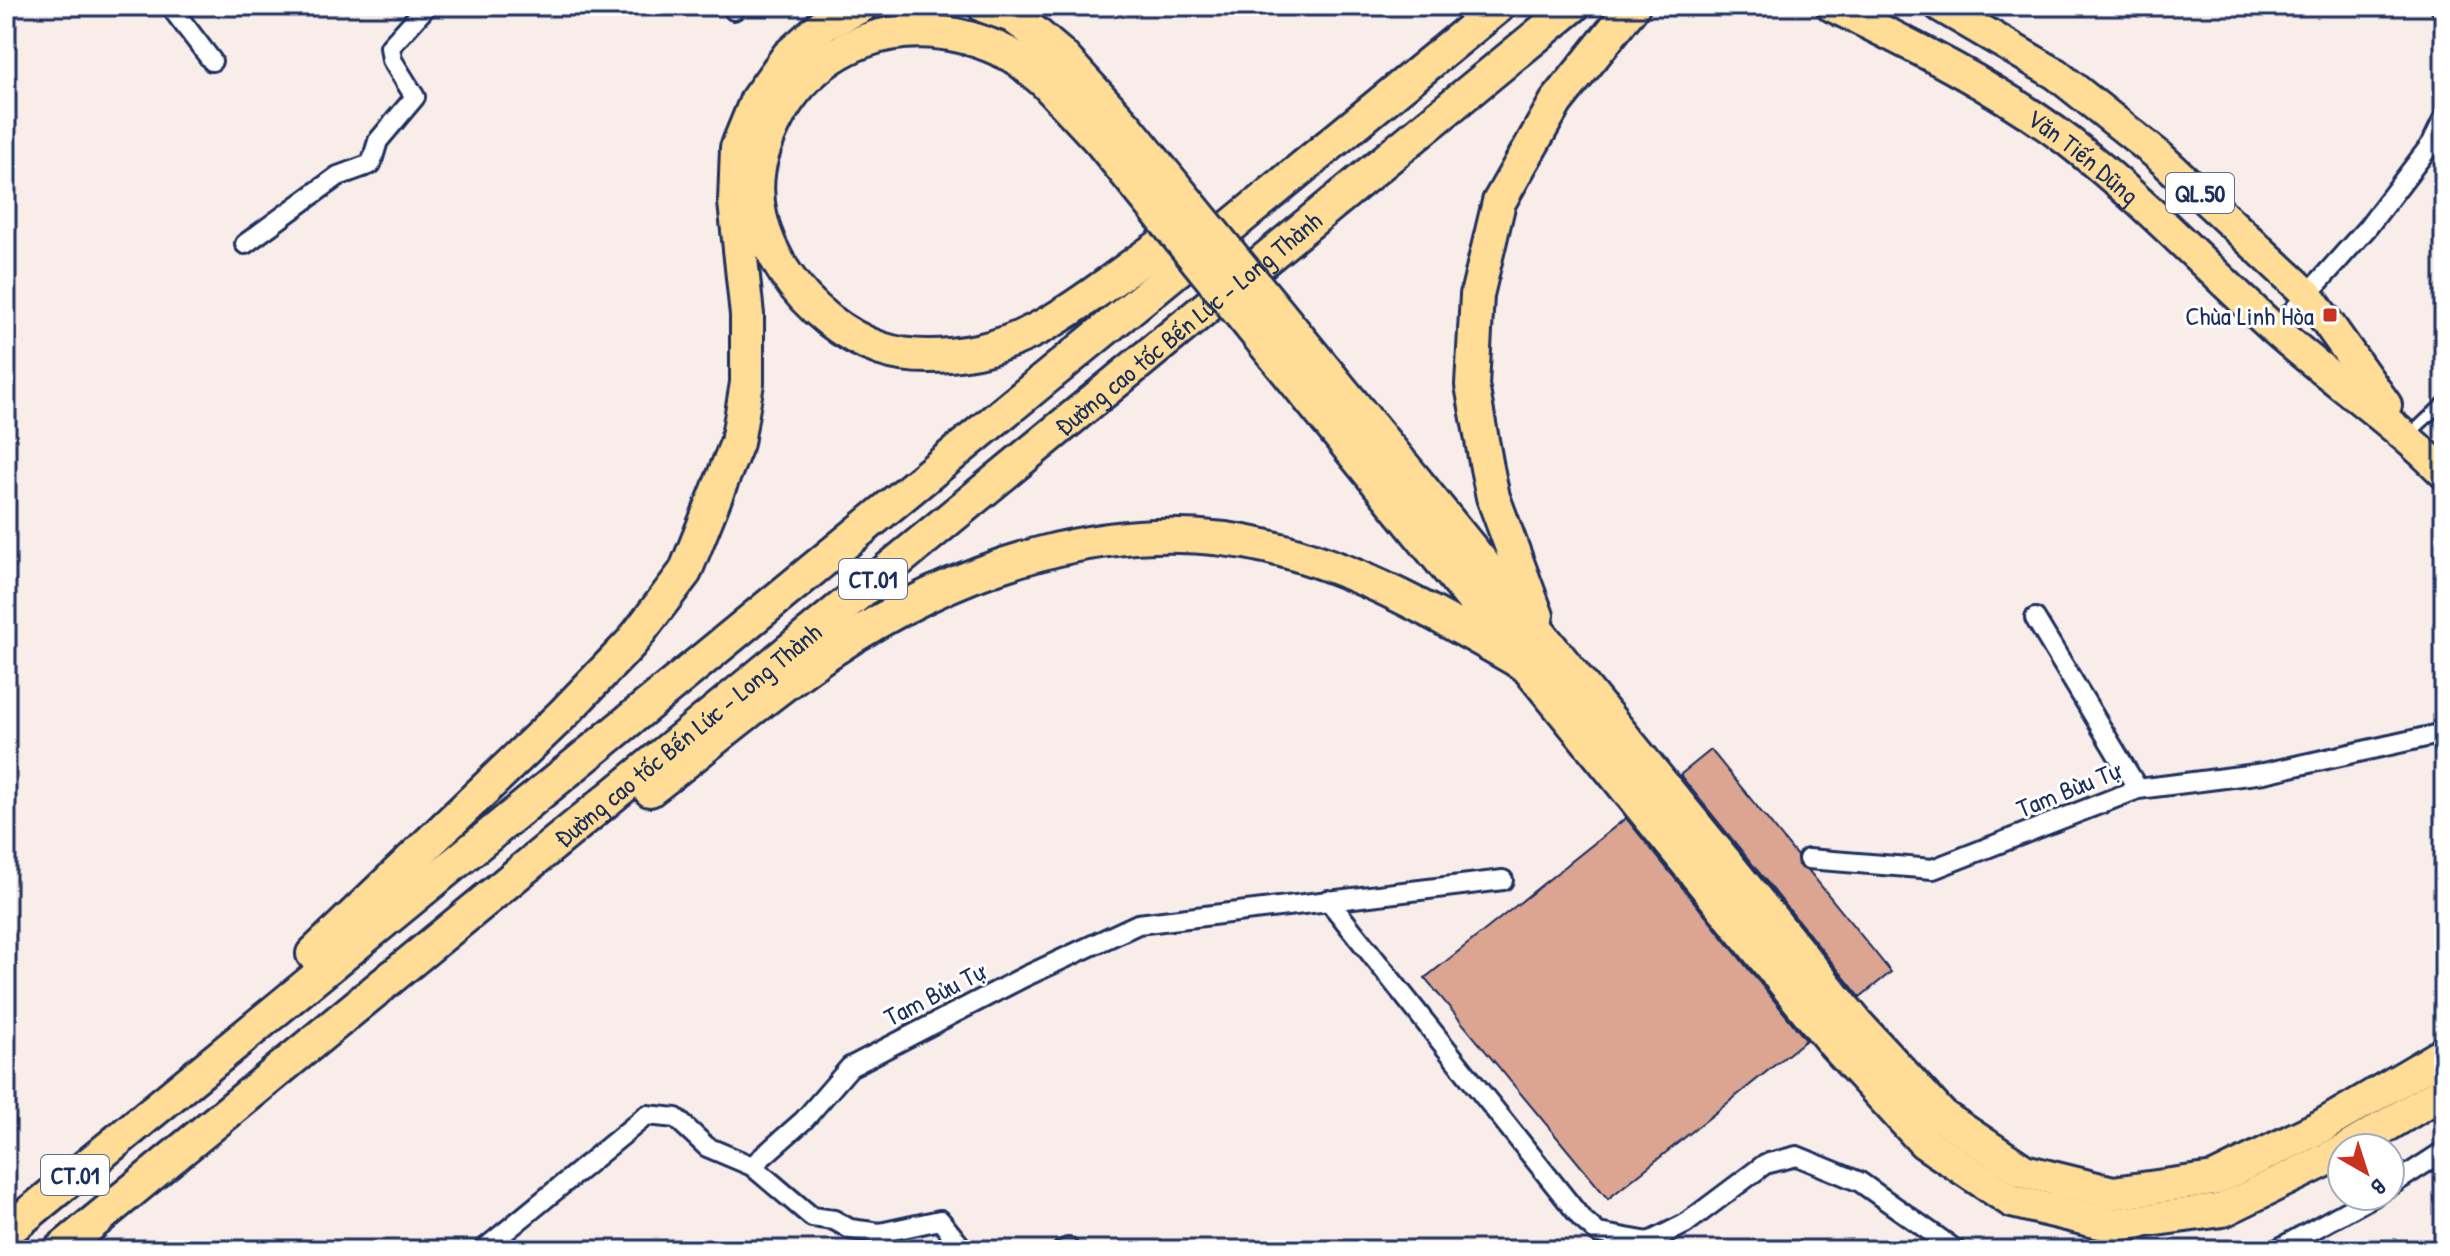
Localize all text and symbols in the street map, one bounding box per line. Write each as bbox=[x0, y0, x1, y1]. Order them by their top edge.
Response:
street label: Văn Tiến Dũng bbox=[2021, 100, 2148, 212]
road number: QL.50 bbox=[2166, 173, 2234, 213]
street label: Đường cao tốc Bến Lức - Long Thành bbox=[1047, 202, 1329, 443]
place label: Chùa Linh Hòa bbox=[2185, 298, 2314, 333]
marker: Chùa Linh Hòa bbox=[2321, 306, 2339, 324]
road number: CT.01 bbox=[839, 559, 907, 599]
street label: Đường cao tốc Bến Lức - Long Thành bbox=[546, 614, 828, 855]
street label: Tam Bừu Tự bbox=[2011, 751, 2127, 826]
street label: Tam Bửu Tự bbox=[878, 953, 993, 1034]
north arrow bbox=[2326, 1132, 2406, 1212]
road number: CT.01 bbox=[41, 1155, 109, 1195]
text: B bbox=[2365, 1172, 2392, 1203]

